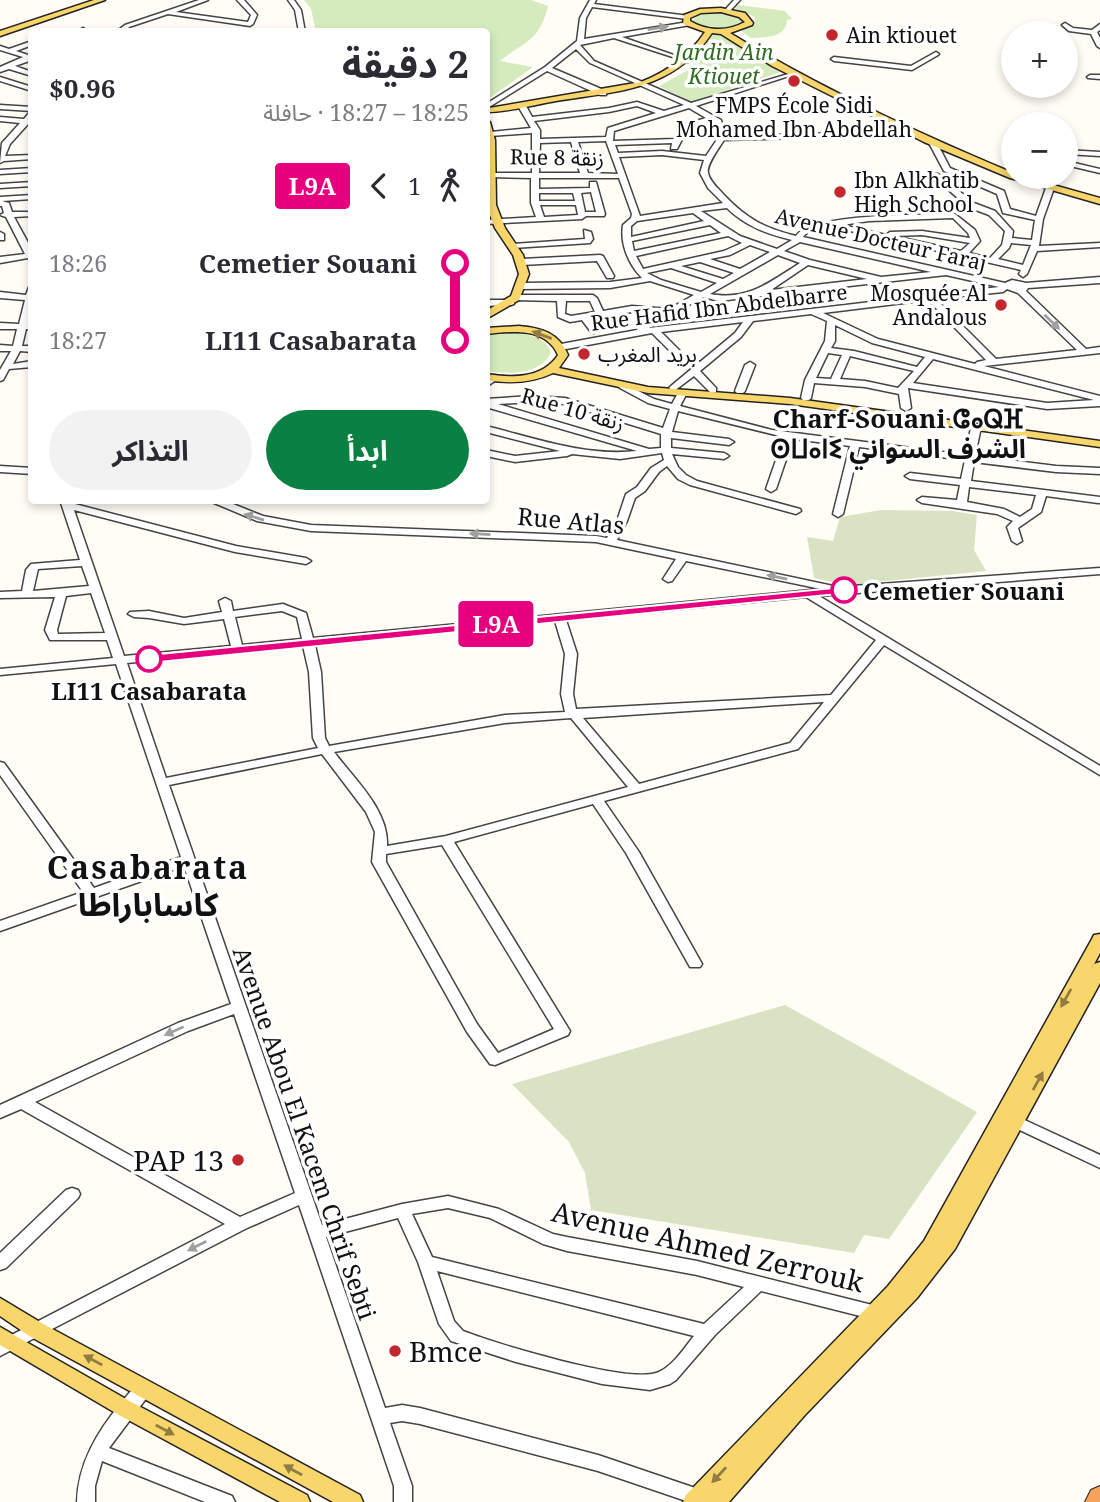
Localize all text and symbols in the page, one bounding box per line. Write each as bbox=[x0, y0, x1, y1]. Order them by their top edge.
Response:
place label: Ain ktiouet bbox=[846, 21, 957, 49]
map controls bbox=[1001, 21, 1078, 189]
button: + bbox=[1001, 21, 1078, 98]
one-way arrow bbox=[647, 23, 669, 34]
marker: Ain ktiouet bbox=[824, 27, 840, 43]
text: 2 دقيقة bbox=[342, 37, 469, 89]
park label: Jardin Ain Ktiouet bbox=[670, 38, 774, 90]
text: $0.96 bbox=[49, 70, 115, 106]
marker: FMPS École Sidi Mohamed Ibn Abdellah bbox=[786, 73, 802, 89]
place label: FMPS École Sidi Mohamed Ibn Abdellah bbox=[676, 91, 912, 143]
text: 18:25 – 18:27 · حافلة bbox=[263, 96, 469, 128]
button: − bbox=[1001, 112, 1078, 189]
street label: Rue 8 زنقة bbox=[510, 142, 604, 172]
place label: Ibn Alkhatib High School bbox=[854, 166, 979, 218]
icon: back bbox=[360, 167, 398, 205]
icon: walk bbox=[431, 167, 469, 205]
text: L9A bbox=[289, 169, 336, 202]
text: 1 bbox=[408, 170, 421, 202]
marker: Ibn Alkhatib High School bbox=[832, 184, 848, 200]
street label: Avenue Docteur Faraj bbox=[772, 201, 990, 277]
text: Cemetier Souani bbox=[199, 245, 417, 281]
text: 18:26 bbox=[49, 247, 107, 279]
street label: Rue Hafid Ibn Abdelbarre bbox=[589, 277, 849, 337]
place label: Mosquée Al Andalous bbox=[870, 279, 987, 331]
marker: Mosquée Al Andalous bbox=[993, 297, 1009, 313]
one-way arrow bbox=[1044, 313, 1061, 330]
text: LI11 Casabarata bbox=[205, 322, 417, 358]
text: 18:27 bbox=[49, 324, 107, 356]
one-way arrow bbox=[531, 330, 552, 341]
place label: بريد المغرب bbox=[598, 340, 697, 368]
marker: بريد المغرب bbox=[576, 346, 592, 362]
street label: Rue 10 زنقة bbox=[518, 381, 628, 437]
district label: Charf-Souani ⵛⴰⵕⴼ ⵙⵡⴰⵏⵉ الشرف السواني bbox=[770, 400, 1026, 470]
button: التذاكر bbox=[49, 410, 252, 490]
button: ابدأ bbox=[266, 410, 469, 490]
street label: Rue Atlas bbox=[516, 499, 626, 541]
one-way arrow bbox=[243, 511, 264, 521]
one-way arrow bbox=[468, 529, 490, 540]
one-way arrow bbox=[766, 571, 788, 582]
place label: Cemetier Souani bbox=[863, 574, 1065, 607]
marker: Cemetier Souani bbox=[831, 577, 857, 603]
line badge: L9A bbox=[456, 601, 536, 647]
text: L9A bbox=[472, 607, 520, 640]
marker: LI11 Casabarata bbox=[136, 646, 162, 672]
place label: LI11 Casabarata bbox=[51, 674, 247, 707]
district label: Casabarata كاساباراطا bbox=[47, 845, 249, 925]
street label: Avenue Abou El Kacem Chrif Sebti bbox=[226, 942, 385, 1324]
one-way arrow bbox=[1060, 988, 1072, 1008]
one-way arrow bbox=[164, 1025, 184, 1037]
one-way arrow bbox=[1032, 1071, 1044, 1091]
place label: PAP 13 bbox=[133, 1141, 224, 1179]
marker: PAP 13 bbox=[230, 1152, 246, 1168]
street label: Avenue Ahmed Zerrouk bbox=[548, 1192, 868, 1301]
one-way arrow bbox=[187, 1241, 207, 1252]
place label: Bmce bbox=[409, 1332, 483, 1370]
marker: Bmce bbox=[387, 1343, 403, 1359]
one-way arrow bbox=[83, 1355, 103, 1366]
one-way arrow bbox=[156, 1424, 175, 1436]
one-way arrow bbox=[283, 1464, 302, 1476]
one-way arrow bbox=[711, 1466, 727, 1484]

